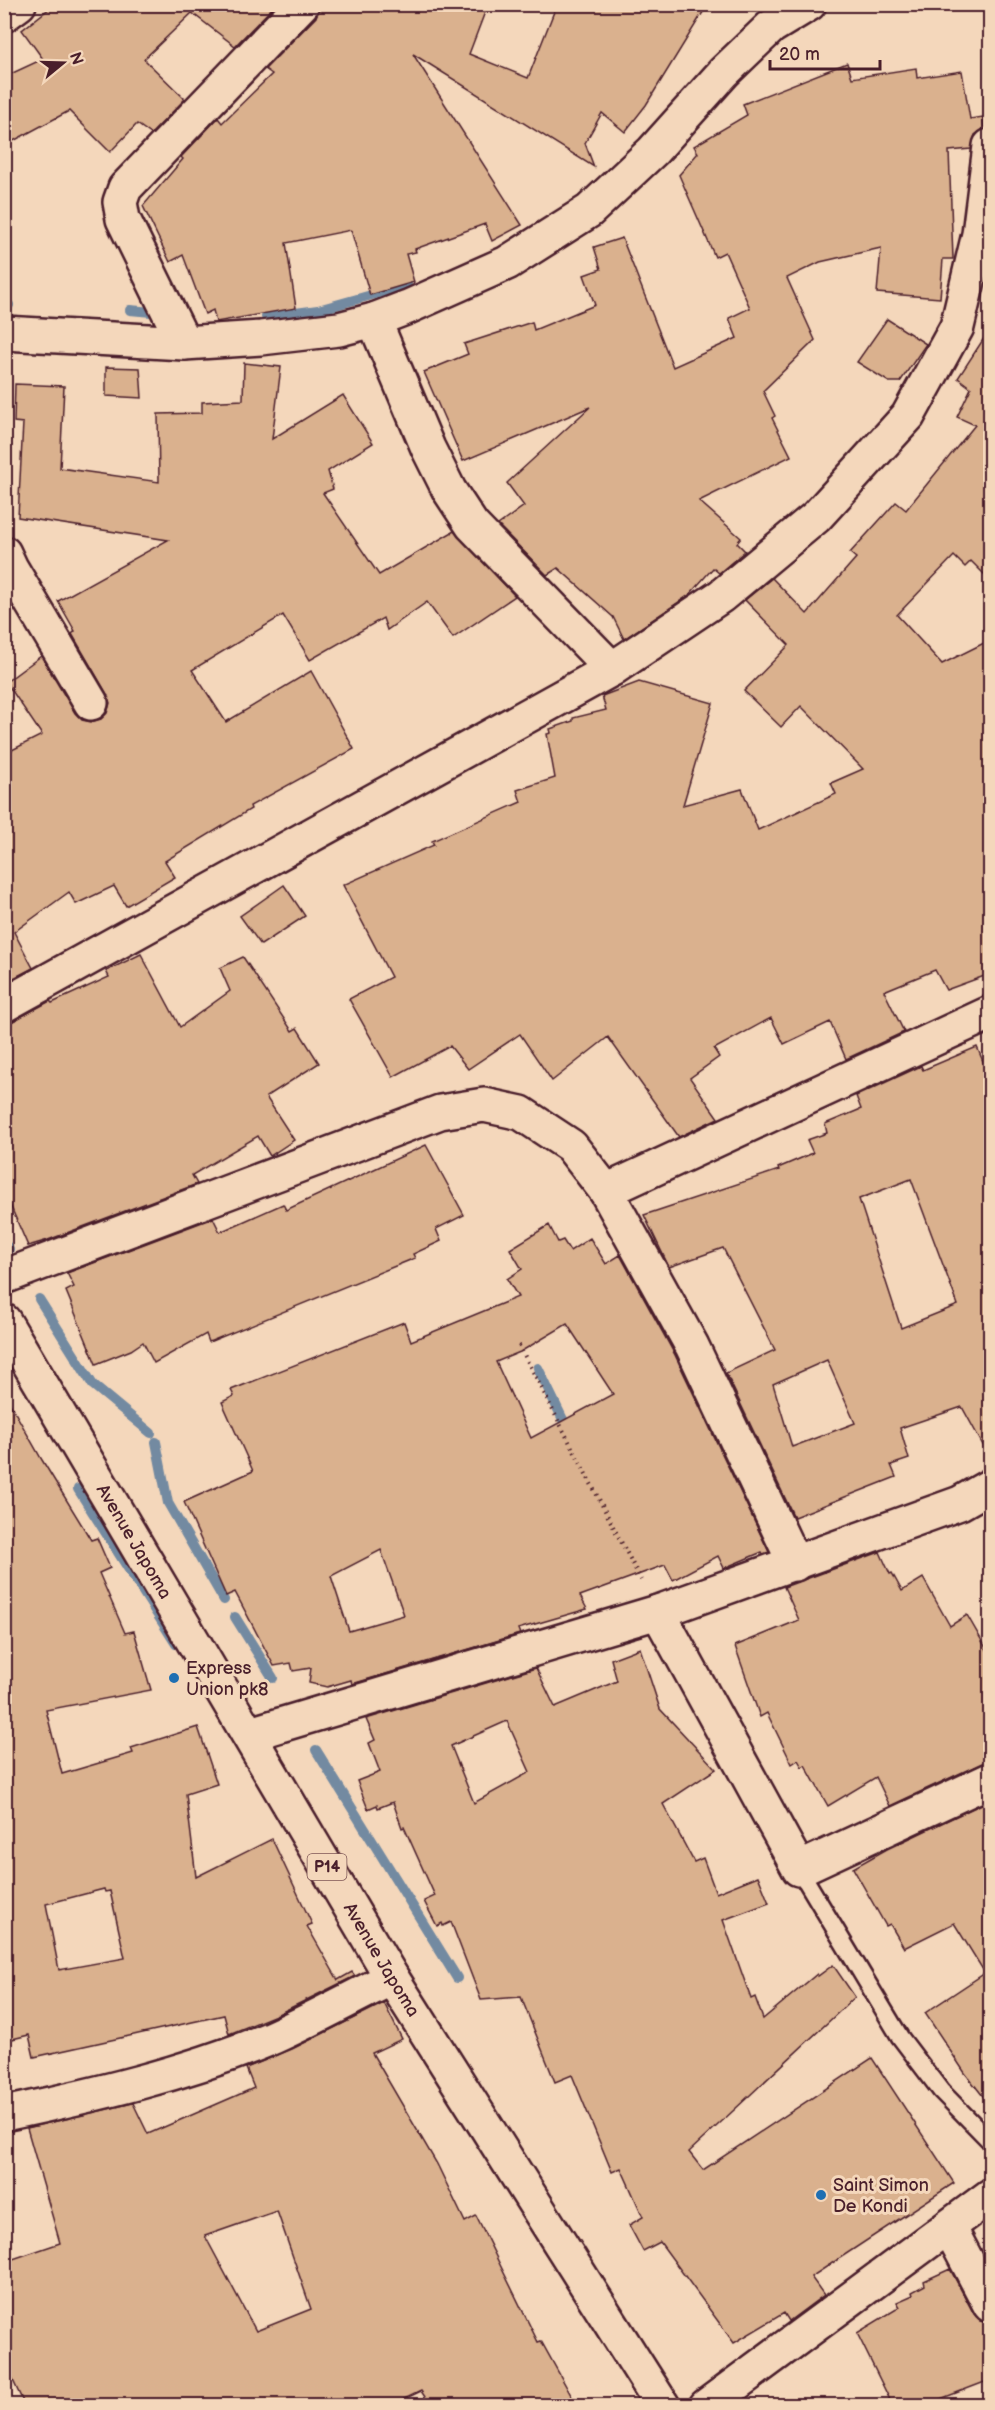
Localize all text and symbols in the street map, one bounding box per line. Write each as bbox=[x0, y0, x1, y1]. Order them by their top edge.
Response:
north arrow bbox=[33, 33, 93, 93]
scale bar bbox=[770, 33, 880, 71]
text: 20 m bbox=[779, 44, 820, 65]
text: N bbox=[65, 50, 87, 67]
street label: Avenue Japoma bbox=[92, 1480, 176, 1602]
place label: Express Union pk8 bbox=[186, 1658, 269, 1700]
marker: Express Union pk8 bbox=[167, 1671, 181, 1685]
road number: P14 bbox=[308, 1854, 346, 1880]
street label: Avenue Japoma bbox=[339, 1899, 424, 2021]
place label: Saint Simon De Kondi bbox=[833, 2175, 929, 2217]
marker: Saint Simon De Kondi bbox=[814, 2188, 828, 2202]

